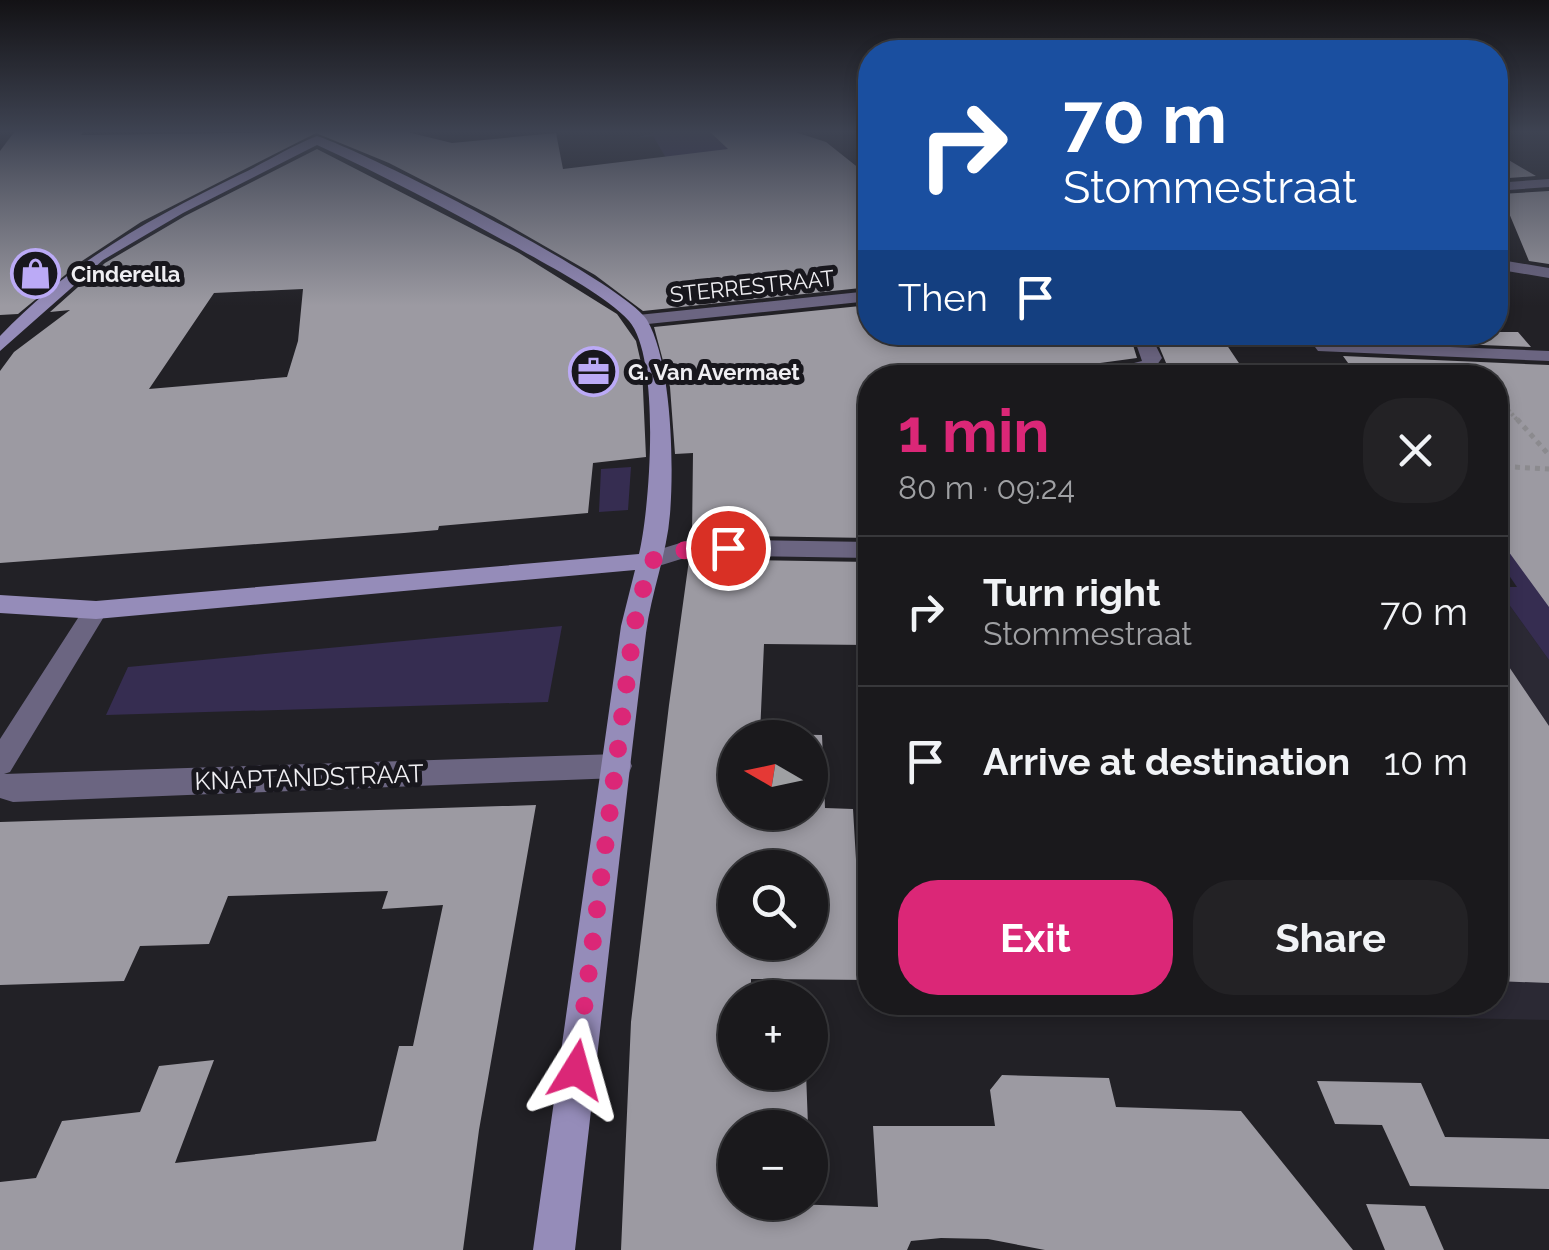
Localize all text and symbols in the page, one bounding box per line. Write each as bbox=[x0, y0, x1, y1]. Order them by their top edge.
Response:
text: 70 m bbox=[1063, 77, 1227, 159]
icon: right bbox=[898, 80, 1028, 210]
text: Stommestraat bbox=[1063, 161, 1357, 214]
shop icon: Cinderella bbox=[10, 248, 62, 300]
place label: Cinderella bbox=[71, 261, 180, 287]
street label: STERRESTRAAT bbox=[669, 264, 836, 308]
icon: arrive bbox=[1008, 270, 1063, 325]
text: Then bbox=[898, 275, 988, 320]
office icon: G. Van Avermaet bbox=[567, 346, 619, 398]
place label: G. Van Avermaet bbox=[628, 359, 800, 385]
text: 1 min bbox=[898, 396, 1049, 466]
button: close bbox=[1363, 398, 1468, 503]
text: 80 m · 09:24 bbox=[898, 469, 1075, 506]
pin bbox=[686, 506, 771, 591]
icon: arrive bbox=[701, 521, 756, 576]
text: Turn right bbox=[983, 570, 1160, 615]
icon: right bbox=[898, 584, 953, 639]
text: 70 m bbox=[1380, 589, 1468, 634]
text: Stommestraat bbox=[983, 615, 1192, 652]
north arrow bbox=[718, 720, 828, 830]
map controls bbox=[718, 720, 828, 1220]
icon: arrive bbox=[898, 734, 953, 789]
text: Arrive at destination bbox=[983, 739, 1350, 784]
text: 10 m bbox=[1384, 739, 1468, 784]
street label: KNAPTANDSTRAAT bbox=[194, 758, 424, 796]
button: search bbox=[718, 850, 828, 960]
button: Exit bbox=[898, 880, 1173, 995]
button: Share bbox=[1193, 880, 1468, 995]
button: + bbox=[718, 980, 828, 1090]
position arrow bbox=[524, 1018, 628, 1122]
button: − bbox=[718, 1110, 828, 1220]

